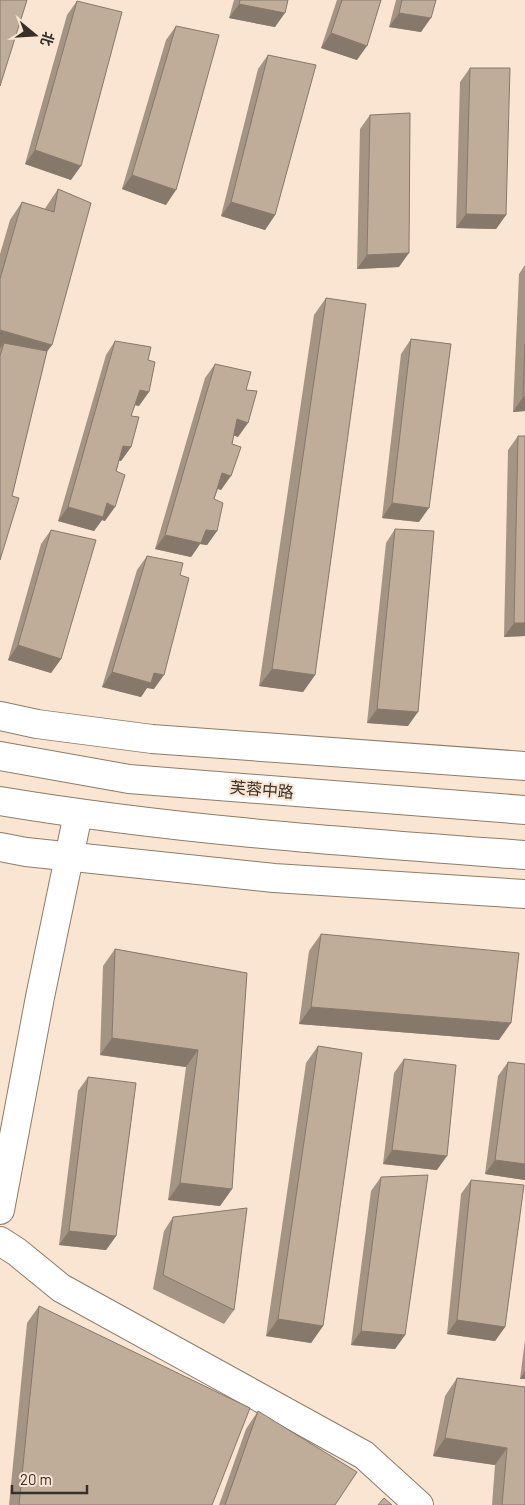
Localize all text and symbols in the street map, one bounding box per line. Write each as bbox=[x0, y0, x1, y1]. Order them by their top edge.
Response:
north arrow bbox=[10, 10, 60, 60]
text: 北 bbox=[38, 30, 58, 48]
street label: 芙蓉中路 bbox=[229, 777, 295, 801]
scale bar bbox=[12, 1462, 88, 1494]
text: 20 m bbox=[20, 1470, 52, 1488]

